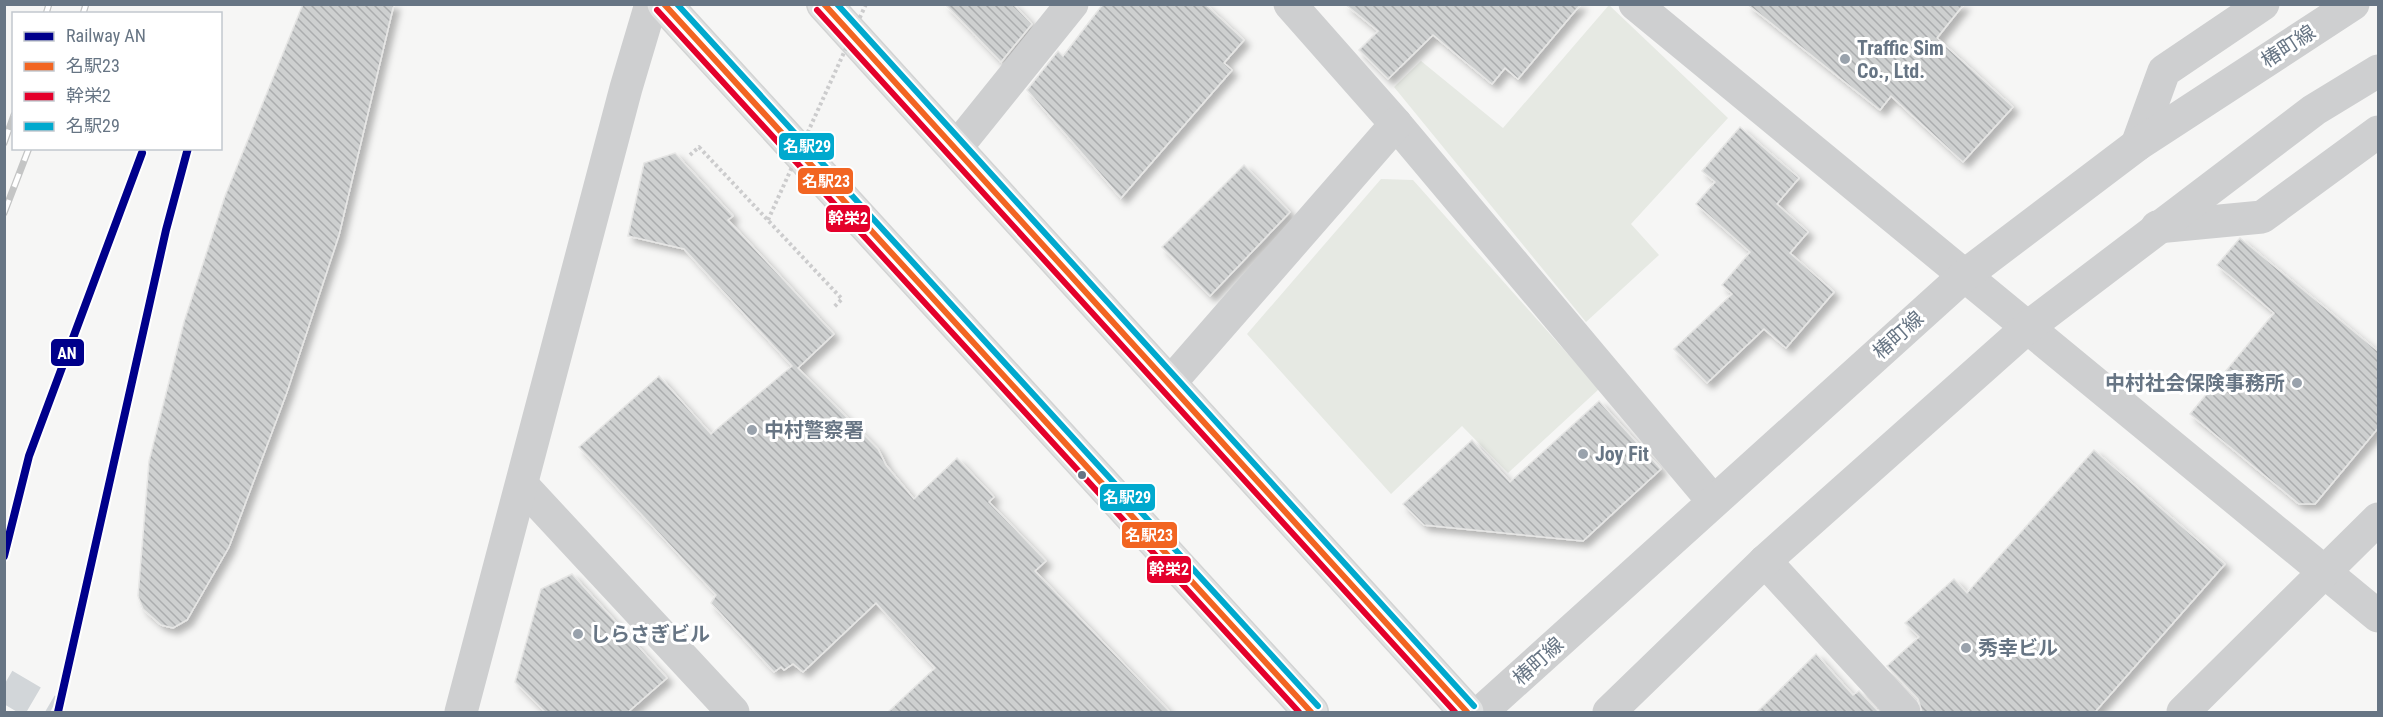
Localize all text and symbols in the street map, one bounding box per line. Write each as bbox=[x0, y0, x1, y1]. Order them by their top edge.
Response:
legend bbox=[12, 12, 222, 150]
street label: 椿町線 bbox=[2256, 20, 2320, 72]
text: Railway AN bbox=[66, 25, 146, 46]
place label: Traffic Sim Co., Ltd. bbox=[1857, 36, 1944, 83]
marker: Traffic Sim Co., Ltd. bbox=[1838, 52, 1852, 66]
text: 名駅23 bbox=[66, 55, 120, 76]
text: 幹栄2 bbox=[66, 85, 111, 106]
text: 名駅29 bbox=[66, 115, 120, 136]
line badge: 名駅29 bbox=[778, 132, 835, 161]
text: 名駅29 bbox=[783, 137, 831, 156]
line badge: 名駅23 bbox=[797, 167, 854, 195]
text: 名駅23 bbox=[802, 172, 850, 191]
line badge: 幹栄2 bbox=[825, 204, 871, 233]
text: 幹栄2 bbox=[828, 209, 868, 228]
street label: 椿町線 bbox=[1868, 306, 1928, 364]
line badge: AN bbox=[50, 338, 85, 367]
text: AN bbox=[57, 344, 77, 363]
place label: 中村社会保険事務所 bbox=[2105, 371, 2285, 395]
marker: 中村社会保険事務所 bbox=[2290, 376, 2304, 390]
place label: 中村警察署 bbox=[764, 418, 864, 442]
marker: 中村警察署 bbox=[745, 423, 759, 437]
place label: Joy Fit bbox=[1595, 442, 1649, 466]
marker: Joy Fit bbox=[1576, 447, 1590, 461]
unlabelled marker bbox=[1076, 469, 1088, 481]
line badge: 名駅29 bbox=[1099, 483, 1156, 512]
text: 名駅29 bbox=[1103, 488, 1151, 507]
line badge: 名駅23 bbox=[1121, 521, 1178, 549]
text: 名駅23 bbox=[1125, 526, 1173, 545]
line badge: 幹栄2 bbox=[1146, 555, 1192, 584]
text: 幹栄2 bbox=[1149, 560, 1189, 579]
place label: しらさぎビル bbox=[590, 622, 710, 646]
marker: しらさぎビル bbox=[571, 627, 585, 641]
street label: 椿町線 bbox=[1508, 632, 1568, 690]
place label: 秀幸ビル bbox=[1978, 636, 2058, 660]
marker: 秀幸ビル bbox=[1959, 641, 1973, 655]

